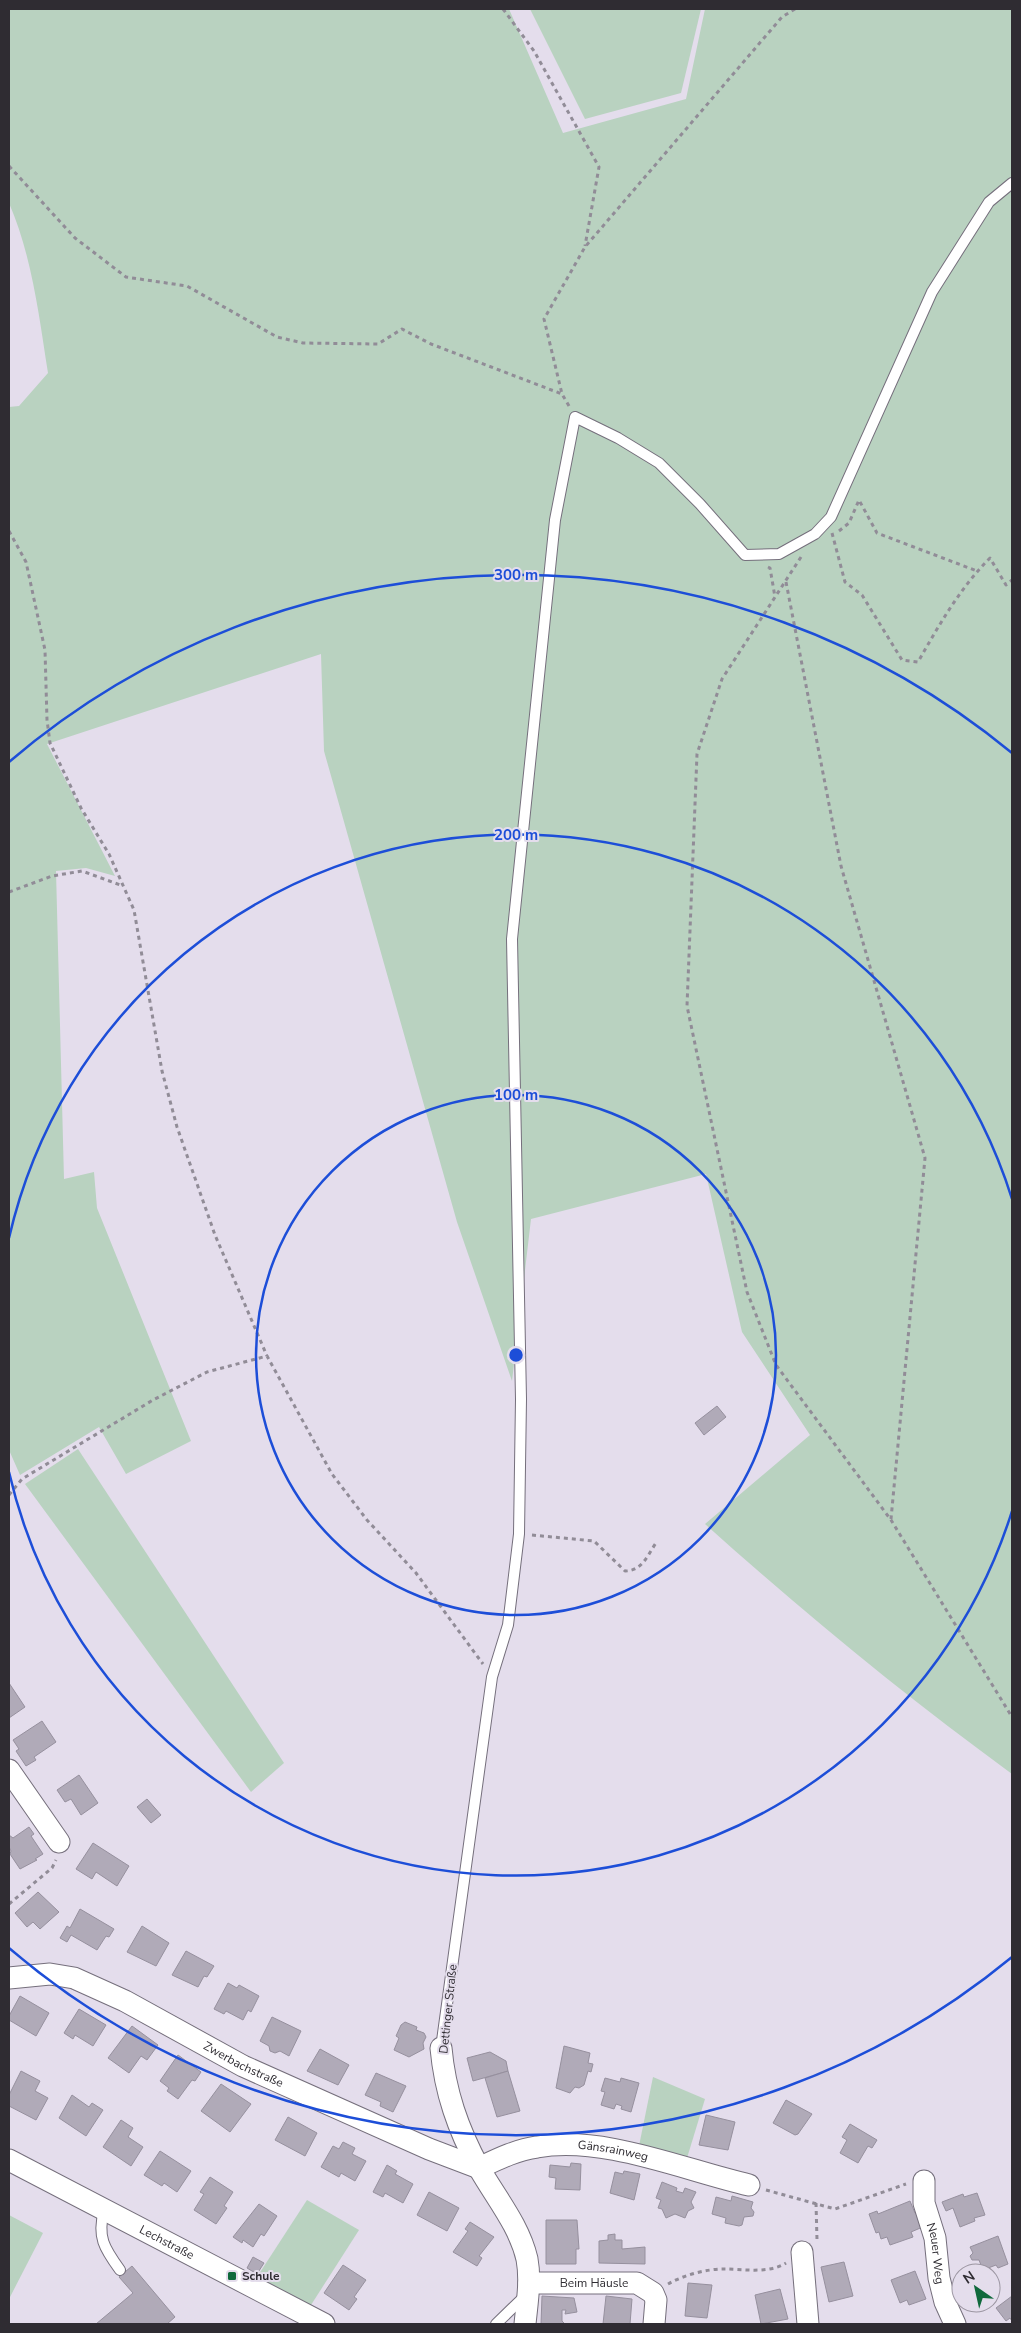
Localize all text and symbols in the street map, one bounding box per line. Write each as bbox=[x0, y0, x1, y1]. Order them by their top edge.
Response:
text: 300 m bbox=[494, 565, 538, 585]
text: 200 m bbox=[494, 825, 538, 845]
text: 100 m bbox=[494, 1085, 538, 1105]
centre of rings bbox=[507, 1346, 525, 1364]
street label: Dettinger Straße bbox=[435, 1963, 461, 2055]
street label: Zwerbachstraße bbox=[201, 2038, 286, 2091]
street label: Gänsrainweg bbox=[577, 2137, 650, 2165]
street label: Lechstraße bbox=[137, 2221, 197, 2263]
street label: Neuer Weg bbox=[923, 2221, 948, 2286]
north arrow bbox=[951, 2263, 1001, 2313]
text: N bbox=[959, 2267, 979, 2288]
place label: Schule bbox=[242, 2268, 280, 2284]
marker: Schule bbox=[226, 2270, 238, 2282]
street label: Beim Häusle bbox=[560, 2275, 628, 2291]

